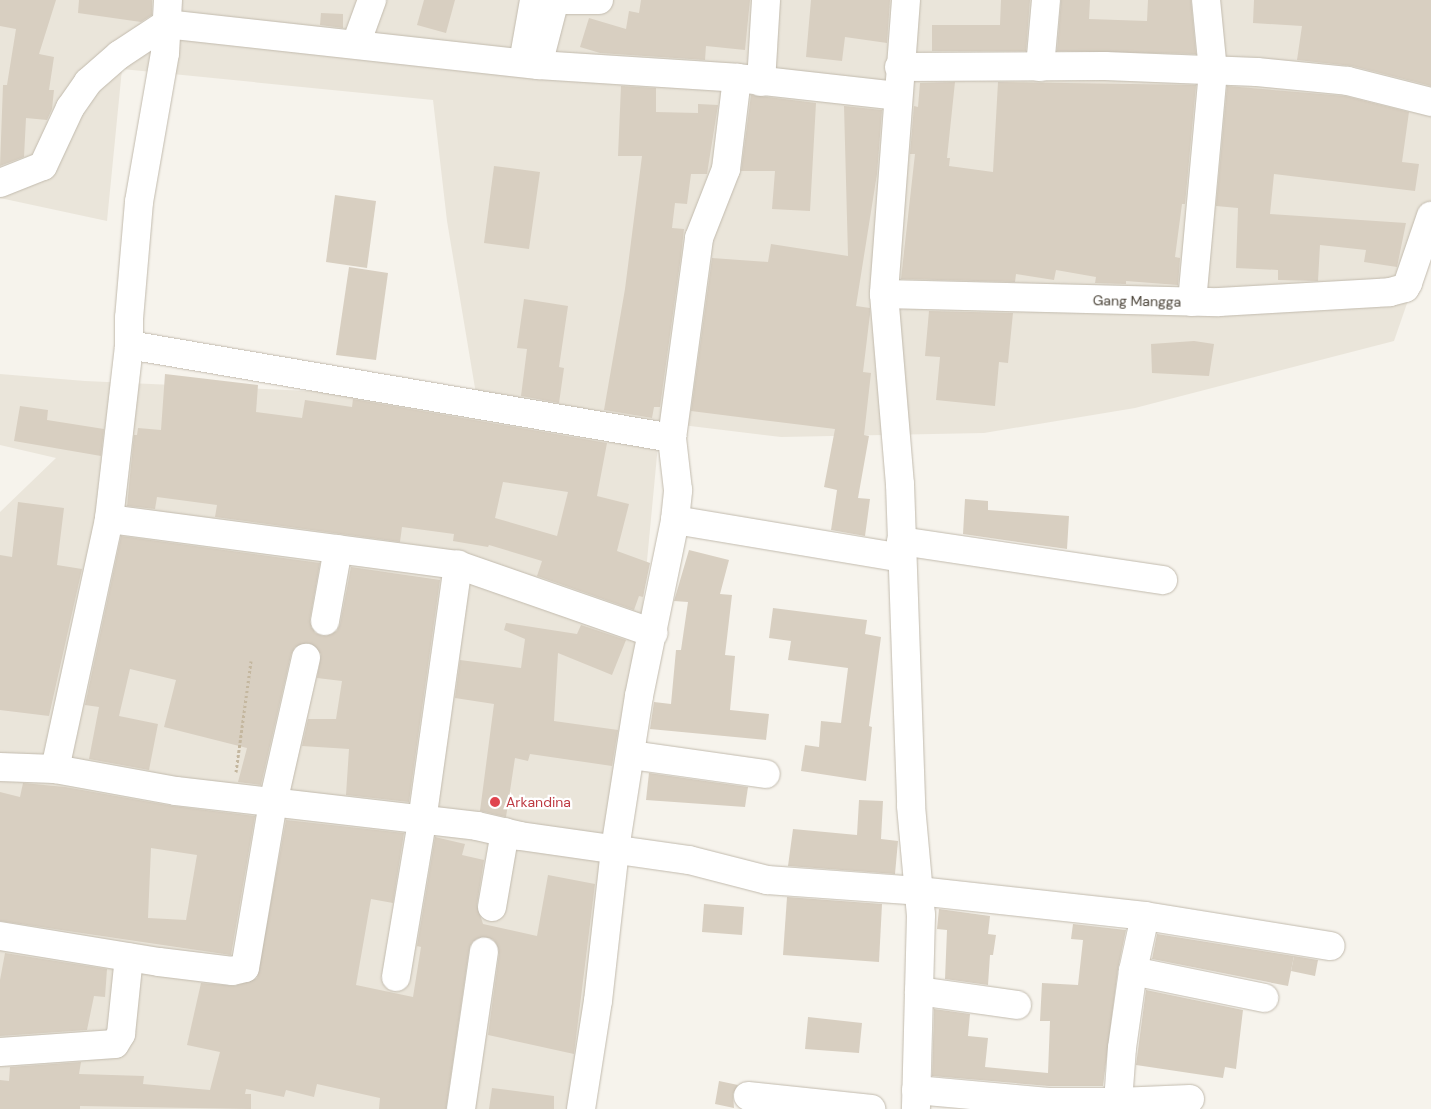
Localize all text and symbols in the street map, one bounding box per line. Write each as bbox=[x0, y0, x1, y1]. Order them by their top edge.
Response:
street label: Gang Mangga bbox=[1093, 292, 1181, 310]
place label: Arkandina bbox=[506, 794, 571, 810]
marker: Arkandina bbox=[488, 795, 502, 809]

